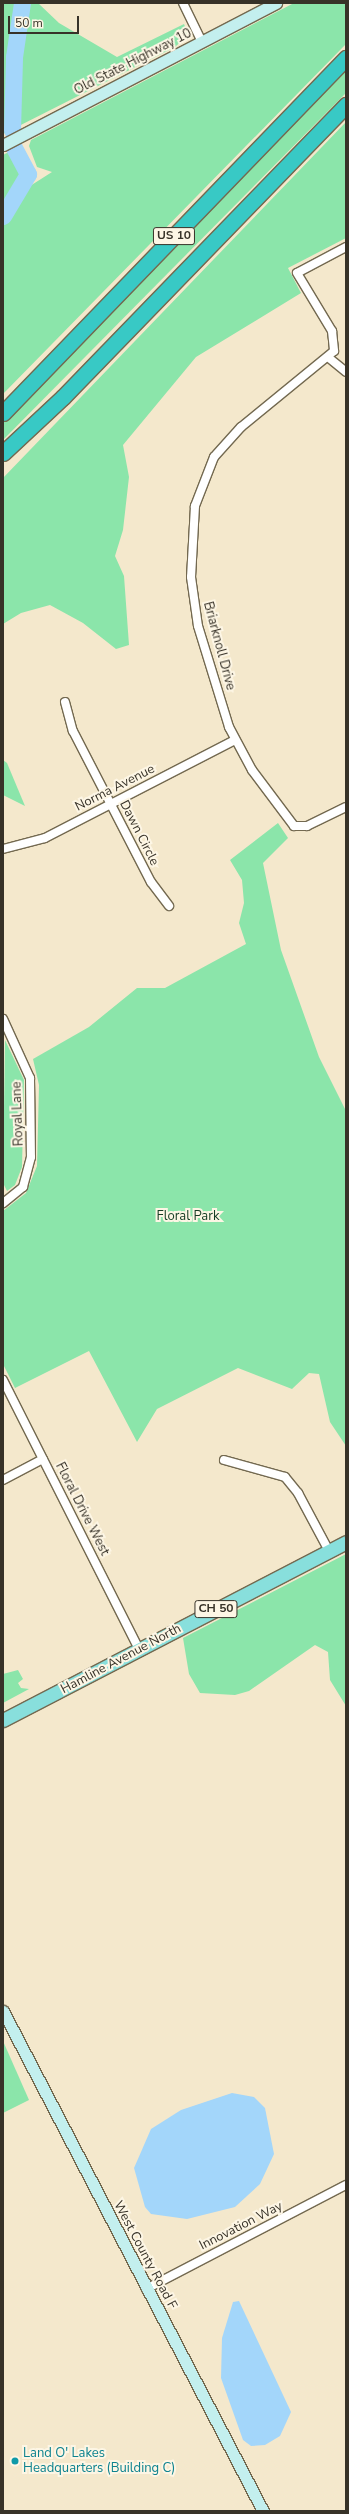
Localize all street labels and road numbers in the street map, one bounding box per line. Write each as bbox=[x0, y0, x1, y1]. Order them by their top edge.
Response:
street label: Old State Highway 10 bbox=[72, 26, 194, 98]
road number: US 10 bbox=[152, 226, 196, 246]
street label: Briarknoll Drive bbox=[200, 600, 238, 692]
street label: Norma Avenue bbox=[73, 761, 157, 815]
street label: Dawn Circle bbox=[116, 798, 162, 868]
street label: Royal Lane bbox=[9, 1081, 27, 1147]
street label: Floral Drive West bbox=[52, 1460, 112, 1558]
road number: CH 50 bbox=[194, 1599, 238, 1619]
street label: Hamline Avenue North bbox=[58, 1621, 184, 1697]
street label: West County Road F bbox=[110, 2198, 180, 2312]
street label: Innovation Way bbox=[197, 2198, 285, 2254]

